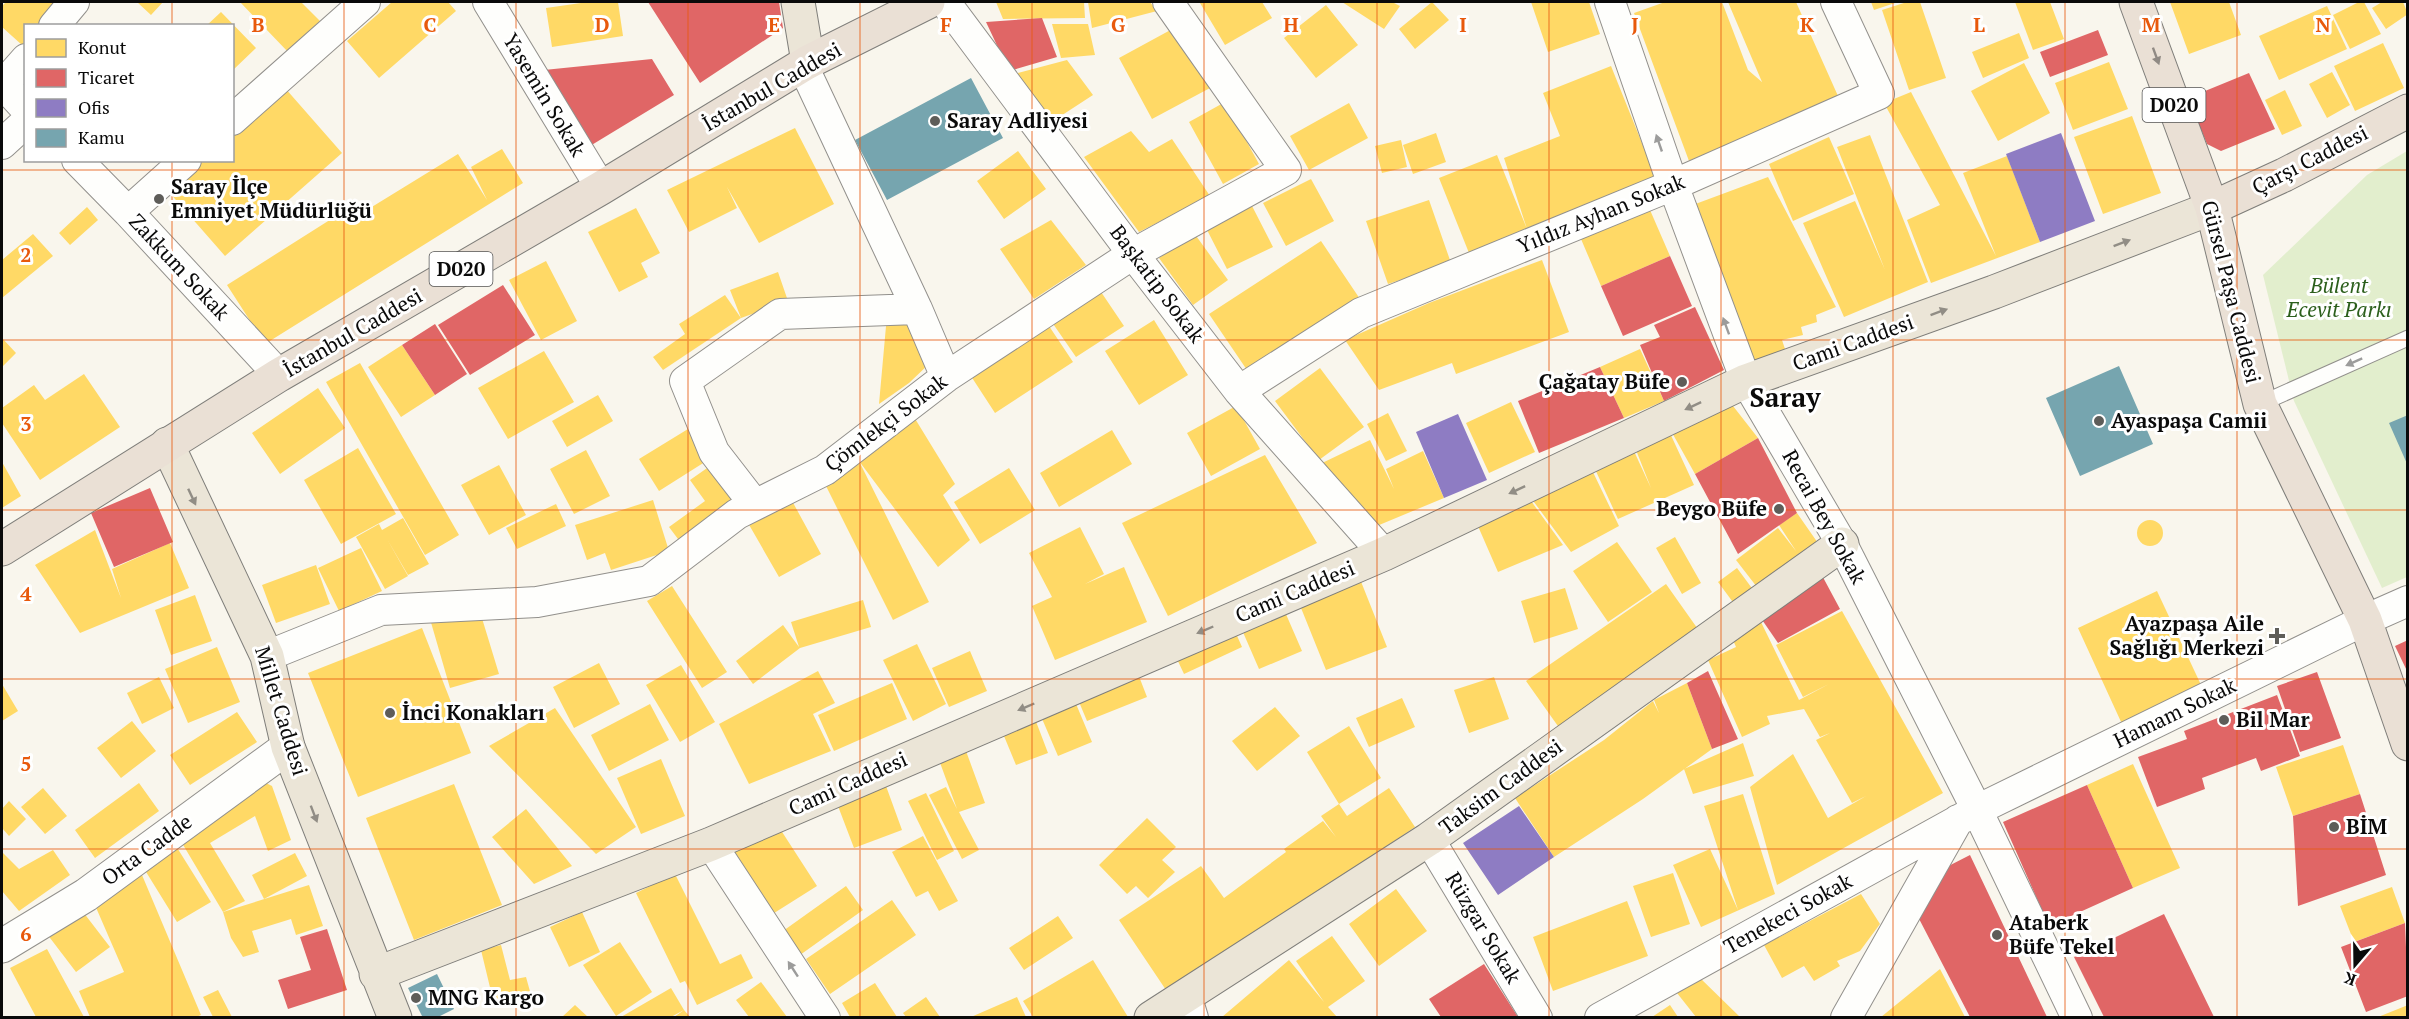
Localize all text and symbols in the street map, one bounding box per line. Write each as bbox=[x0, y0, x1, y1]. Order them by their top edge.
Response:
text: B bbox=[252, 11, 265, 38]
text: C bbox=[423, 11, 437, 38]
text: D bbox=[595, 11, 609, 38]
text: E bbox=[768, 11, 780, 38]
text: F bbox=[940, 11, 952, 38]
text: G bbox=[1111, 11, 1125, 38]
text: H bbox=[1283, 11, 1299, 38]
text: I bbox=[1459, 11, 1467, 38]
text: J bbox=[1631, 11, 1639, 38]
text: K bbox=[1800, 11, 1815, 38]
text: L bbox=[1973, 11, 1985, 38]
text: M bbox=[2142, 11, 2161, 38]
text: N bbox=[2315, 11, 2331, 38]
legend bbox=[24, 24, 234, 162]
street label: Yasemin Sokak bbox=[497, 28, 593, 162]
text: Konut bbox=[78, 35, 127, 59]
street label: İstanbul Caddesi bbox=[697, 35, 846, 137]
one-way arrow bbox=[2151, 48, 2161, 66]
text: Ticaret bbox=[78, 65, 135, 89]
road number: D020 bbox=[2142, 88, 2206, 122]
text: Ofis bbox=[78, 95, 110, 119]
place label: Saray Adliyesi bbox=[947, 106, 1088, 134]
marker: Saray Adliyesi bbox=[928, 114, 942, 128]
street label: Çarşı Caddesi bbox=[2247, 118, 2372, 200]
text: Kamu bbox=[78, 125, 125, 149]
one-way arrow bbox=[1653, 134, 1663, 152]
street label: Yıldız Ayhan Sokak bbox=[1513, 167, 1689, 259]
place label: Saray İlçe Emniyet Müdürlüğü bbox=[171, 172, 372, 224]
marker: Saray İlçe Emniyet Müdürlüğü bbox=[152, 192, 166, 206]
street label: Gürsel Paşa Caddesi bbox=[2196, 197, 2268, 386]
street label: Zakkum Sokak bbox=[123, 207, 236, 326]
street label: Başkatip Sokak bbox=[1104, 219, 1211, 348]
one-way arrow bbox=[2113, 237, 2131, 247]
text: 2 bbox=[20, 241, 32, 268]
road number: D020 bbox=[430, 252, 492, 286]
park label: Bülent Ecevit Parkı bbox=[2285, 271, 2392, 323]
street label: İstanbul Caddesi bbox=[278, 281, 427, 383]
one-way arrow bbox=[1931, 306, 1949, 316]
street label: Cami Caddesi bbox=[1788, 307, 1917, 377]
one-way arrow bbox=[1720, 317, 1730, 335]
one-way arrow bbox=[2346, 358, 2363, 367]
street label: Çömlekçi Sokak bbox=[818, 367, 952, 477]
place label: Çağatay Büfe bbox=[1539, 367, 1670, 395]
marker: Çağatay Büfe bbox=[1675, 375, 1689, 389]
district label: Saray bbox=[1749, 379, 1821, 415]
one-way arrow bbox=[1685, 402, 1702, 411]
place label: Ayaspaşa Camii bbox=[2111, 406, 2267, 434]
text: 3 bbox=[20, 410, 32, 437]
marker: Ayaspaşa Camii bbox=[2092, 414, 2106, 428]
street label: Recai Bey Sokak bbox=[1776, 444, 1873, 589]
one-way arrow bbox=[1509, 486, 1526, 495]
one-way arrow bbox=[187, 488, 196, 505]
place label: Beygo Büfe bbox=[1656, 494, 1767, 522]
marker: Beygo Büfe bbox=[1772, 502, 1786, 516]
street label: Cami Caddesi bbox=[1231, 553, 1359, 629]
text: 4 bbox=[20, 580, 32, 607]
place label: Ayazpaşa Aile Sağlığı Merkezi bbox=[2110, 609, 2264, 661]
one-way arrow bbox=[1196, 625, 1214, 635]
marker: Ayazpaşa Aile Sağlığı Merkezi bbox=[2268, 627, 2286, 645]
street label: Millet Caddesi bbox=[249, 643, 315, 779]
street label: Hamam Sokak bbox=[2109, 670, 2241, 754]
place label: İnci Konakları bbox=[402, 698, 545, 726]
one-way arrow bbox=[1017, 703, 1035, 712]
place label: Bil Mar bbox=[2236, 705, 2310, 733]
marker: İnci Konakları bbox=[383, 706, 397, 720]
marker: Bil Mar bbox=[2217, 713, 2231, 727]
street label: Taksim Caddesi bbox=[1433, 732, 1568, 840]
street label: Cami Caddesi bbox=[784, 744, 911, 822]
text: 5 bbox=[20, 750, 32, 777]
one-way arrow bbox=[309, 806, 319, 824]
street label: Orta Cadde bbox=[96, 807, 197, 891]
place label: BİM bbox=[2346, 812, 2387, 840]
marker: BİM bbox=[2327, 820, 2341, 834]
street label: Tenekeci Sokak bbox=[1718, 866, 1857, 960]
street label: Rüzgar Sokak bbox=[1440, 867, 1528, 989]
place label: Ataberk Büfe Tekel bbox=[2009, 908, 2114, 960]
text: 6 bbox=[20, 920, 32, 947]
marker: Ataberk Büfe Tekel bbox=[1990, 928, 2004, 942]
north arrow bbox=[2325, 935, 2385, 995]
one-way arrow bbox=[787, 961, 799, 977]
text: K bbox=[2340, 967, 2359, 991]
place label: MNG Kargo bbox=[428, 983, 544, 1011]
marker: MNG Kargo bbox=[409, 991, 423, 1005]

